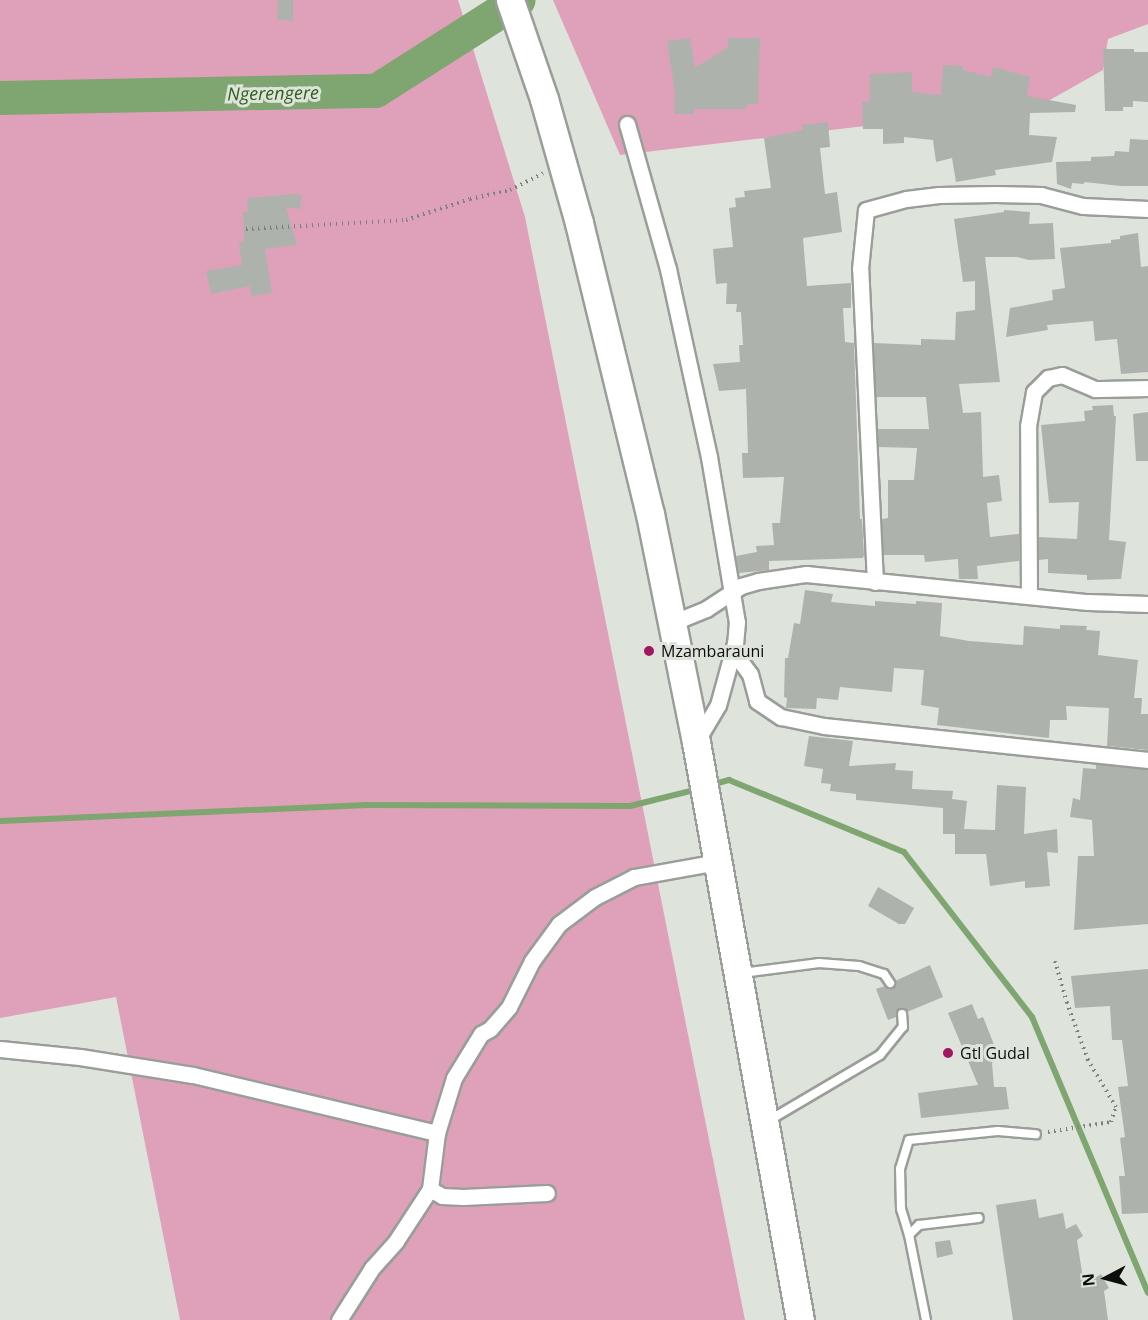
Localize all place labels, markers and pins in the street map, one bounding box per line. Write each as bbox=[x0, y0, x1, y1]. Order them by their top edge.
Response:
place label: Mzambarauni bbox=[661, 641, 764, 661]
marker: Mzambarauni bbox=[642, 644, 656, 658]
place label: Gtl Gudal bbox=[960, 1043, 1030, 1063]
marker: Gtl Gudal bbox=[941, 1046, 955, 1060]

